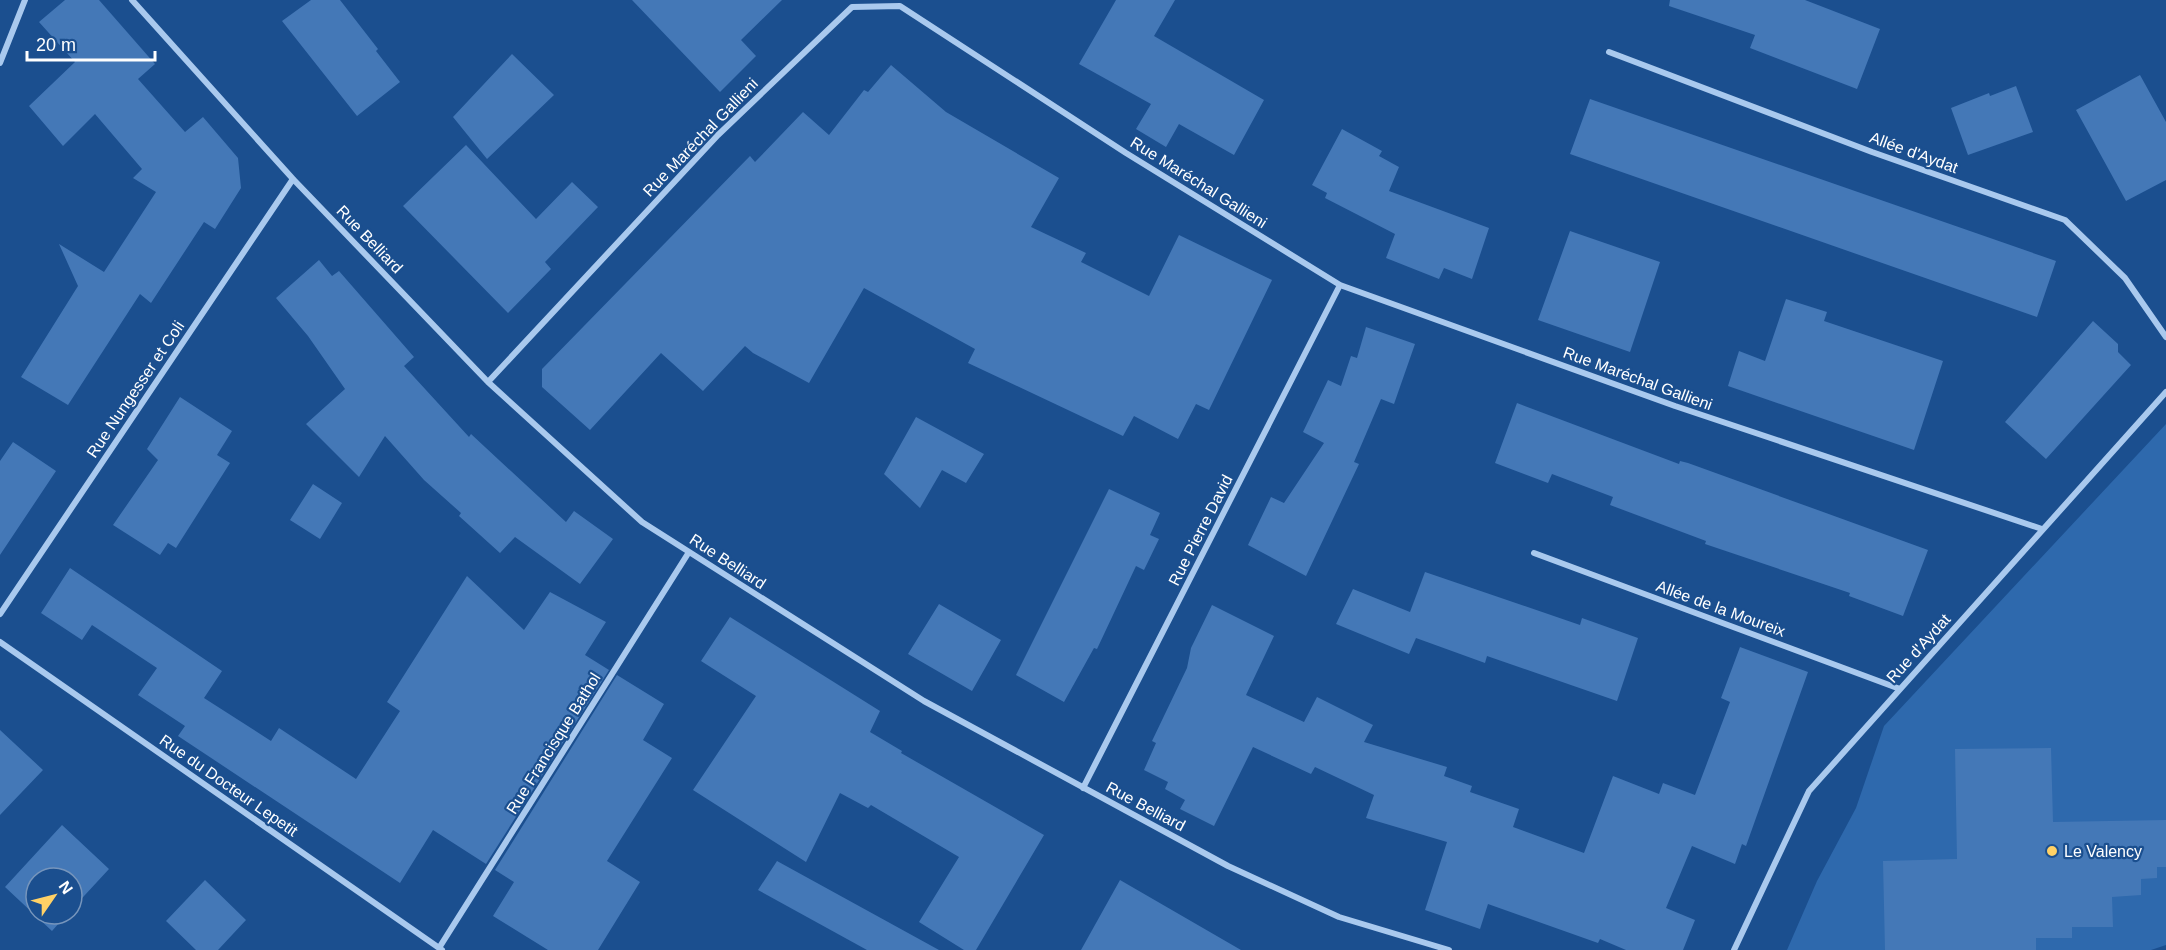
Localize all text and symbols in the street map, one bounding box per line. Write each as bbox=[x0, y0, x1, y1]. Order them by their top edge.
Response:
scale bar bbox=[27, 24, 154, 62]
text: 20 m bbox=[36, 35, 76, 55]
street label: Rue Maréchal Gallieni bbox=[640, 75, 761, 200]
street label: Allée d'Aydat bbox=[1867, 129, 1961, 176]
street label: Rue Maréchal Gallieni bbox=[1127, 134, 1270, 231]
street label: Rue Belliard bbox=[333, 202, 406, 277]
street label: Rue Nungesser et Coli bbox=[83, 318, 187, 461]
street label: Rue Maréchal Gallieni bbox=[1561, 344, 1715, 413]
street label: Rue Pierre David bbox=[1165, 472, 1236, 588]
street label: Rue Belliard bbox=[687, 531, 769, 592]
street label: Allée de la Moureix bbox=[1654, 577, 1788, 640]
street label: Rue d'Aydat bbox=[1883, 610, 1954, 686]
street label: Rue Francisque Bathol bbox=[503, 670, 604, 817]
street label: Rue du Docteur Lepetit bbox=[156, 731, 301, 840]
street label: Rue Belliard bbox=[1103, 778, 1188, 834]
place label: Le Valency bbox=[2064, 843, 2142, 860]
marker: Le Valency bbox=[2045, 844, 2059, 858]
north arrow bbox=[24, 866, 84, 926]
text: N bbox=[56, 878, 76, 897]

